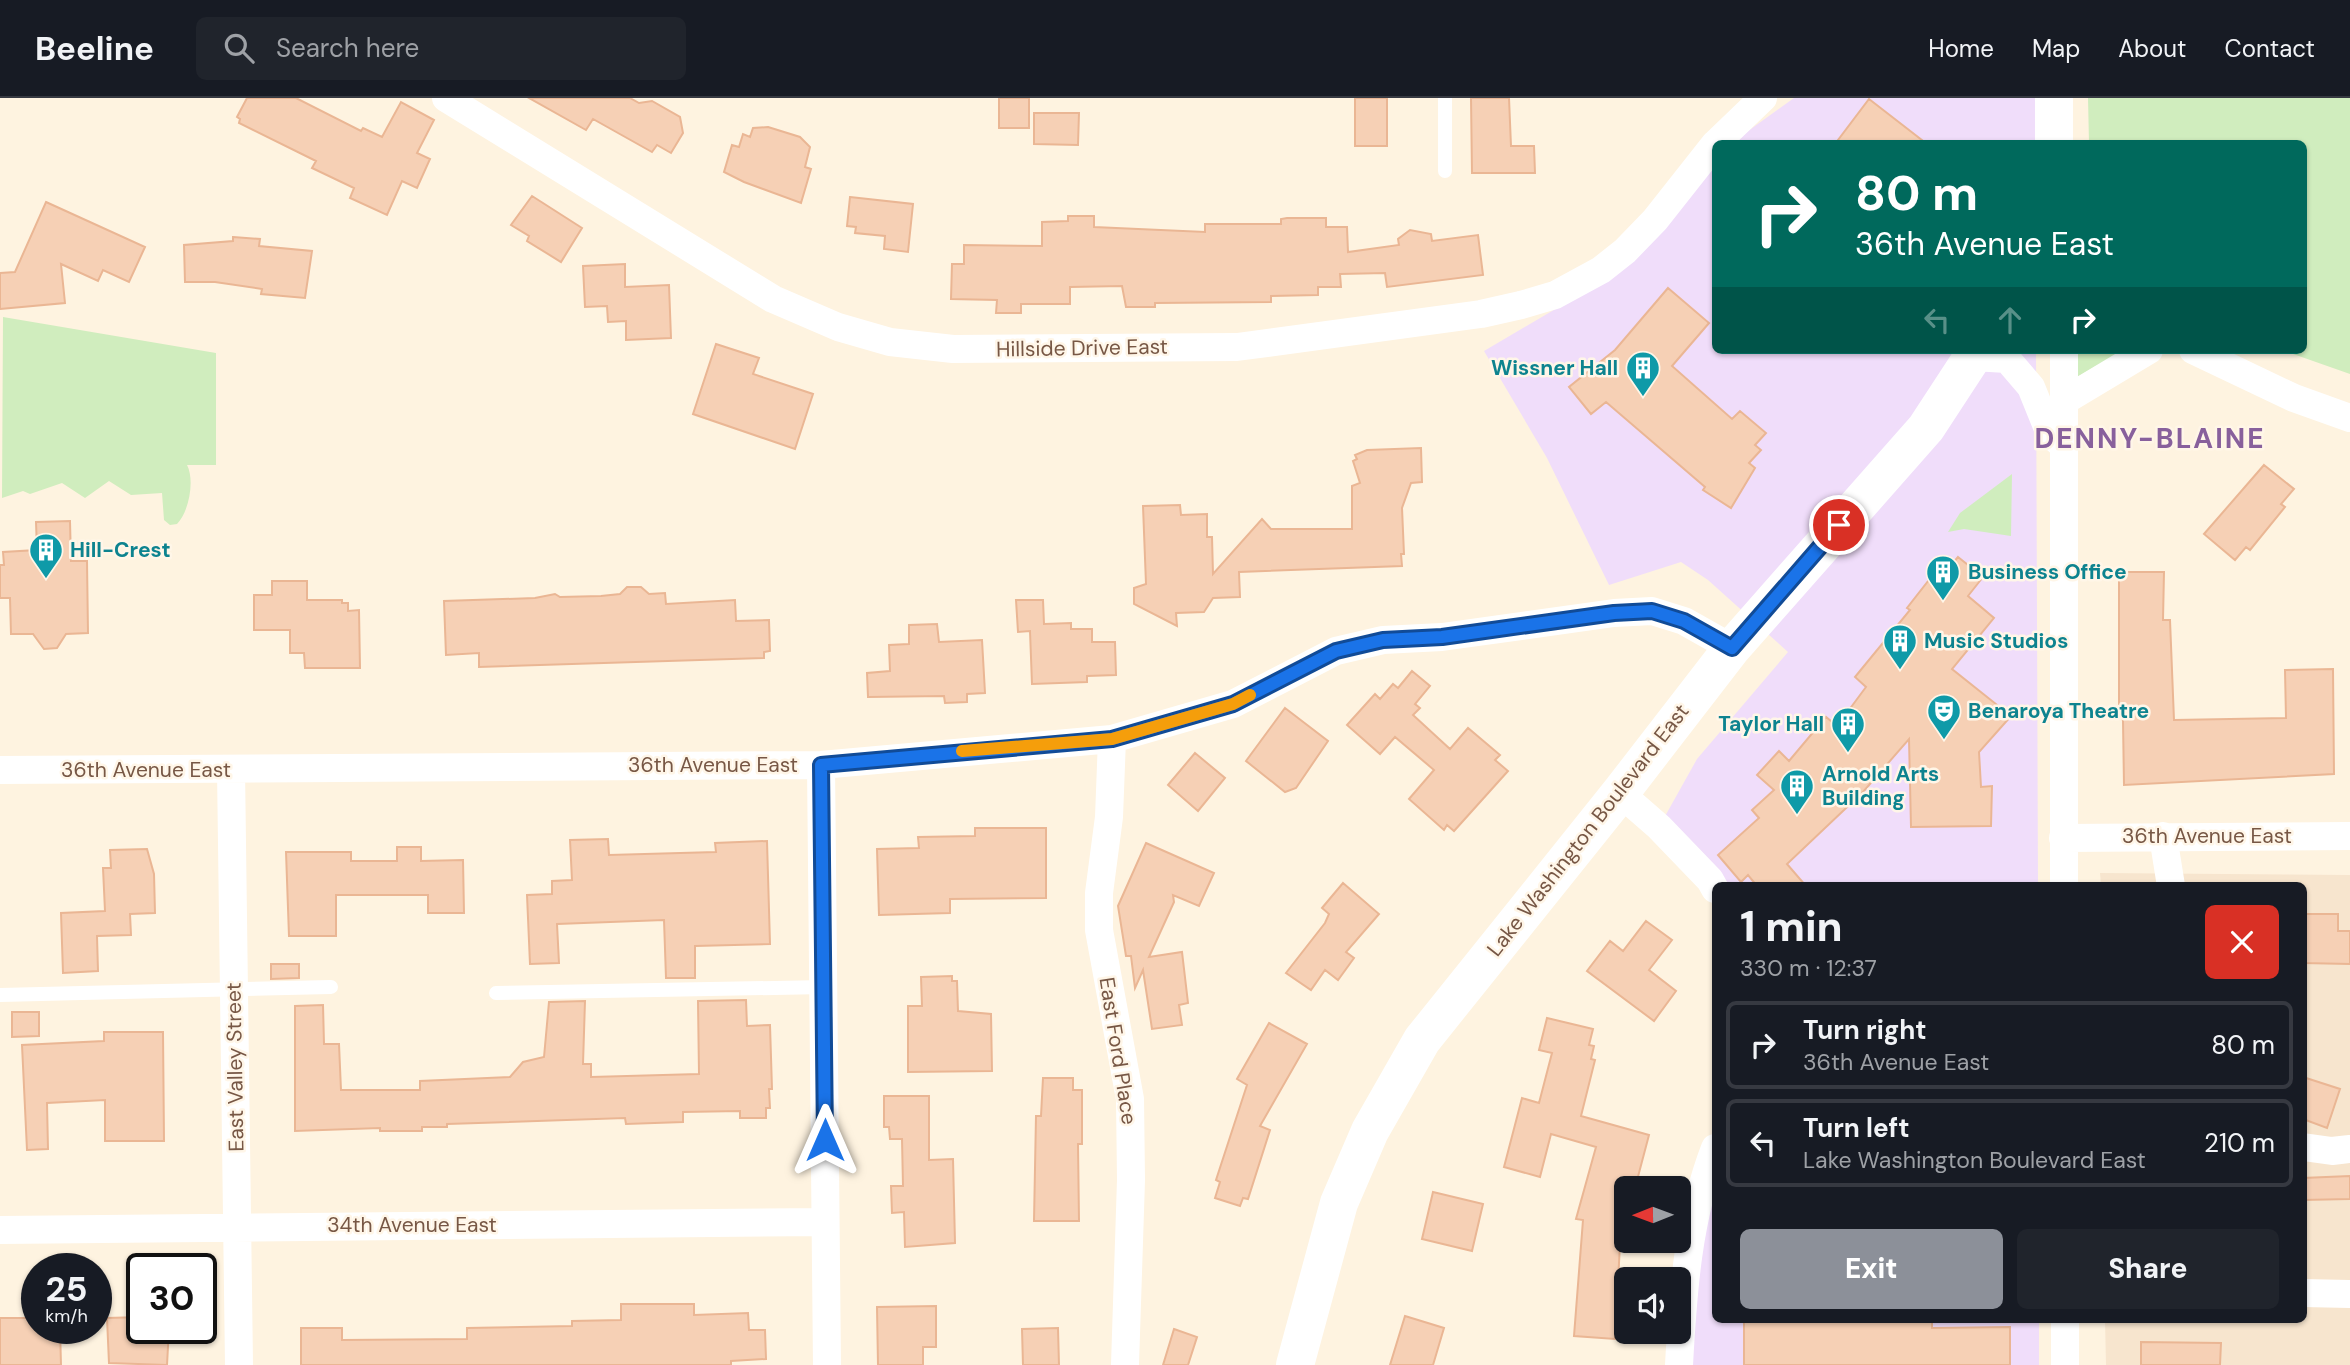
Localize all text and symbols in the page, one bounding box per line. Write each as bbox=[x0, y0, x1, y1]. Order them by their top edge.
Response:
search box bbox=[196, 17, 686, 80]
text: Beeline bbox=[35, 27, 154, 70]
icon: search bbox=[220, 29, 258, 67]
text: Search here bbox=[276, 31, 419, 65]
text: Home bbox=[1928, 33, 1994, 64]
text: Map bbox=[2032, 33, 2080, 64]
text: About bbox=[2118, 33, 2187, 64]
text: Contact bbox=[2225, 33, 2315, 64]
text: 80 m bbox=[1855, 161, 1978, 225]
icon: right bbox=[1740, 168, 1831, 259]
text: 36th Avenue East bbox=[1855, 223, 2114, 265]
icon: left bbox=[1918, 301, 1956, 339]
icon: ahead bbox=[1991, 301, 2029, 339]
icon: right bbox=[2064, 301, 2102, 339]
street label: Hillside Drive East bbox=[996, 333, 1168, 363]
building icon: Wissner Hall bbox=[1624, 349, 1662, 398]
place label: Wissner Hall bbox=[1491, 354, 1618, 382]
district label: DENNY-BLAINE bbox=[2034, 420, 2266, 457]
pin bbox=[1809, 495, 1869, 555]
icon: arrive bbox=[1820, 506, 1858, 544]
building icon: Hill-Crest bbox=[27, 531, 65, 580]
place label: Hill-Crest bbox=[70, 536, 171, 564]
building icon: Business Office bbox=[1924, 553, 1962, 602]
place label: Business Office bbox=[1968, 558, 2127, 586]
building icon: Music Studios bbox=[1881, 622, 1919, 671]
place label: Music Studios bbox=[1924, 627, 2068, 655]
theatre icon: Benaroya Theatre bbox=[1925, 692, 1963, 741]
place label: Benaroya Theatre bbox=[1968, 697, 2149, 725]
street label: Lake Washington Boulevard East bbox=[1481, 698, 1695, 962]
building icon: Taylor Hall bbox=[1829, 705, 1867, 754]
place label: Taylor Hall bbox=[1718, 710, 1824, 738]
street label: 36th Avenue East bbox=[628, 751, 798, 779]
street label: 36th Avenue East bbox=[61, 756, 231, 784]
place label: Arnold Arts Building bbox=[1822, 760, 1939, 812]
building icon: Arnold Arts Building bbox=[1778, 767, 1816, 816]
street label: 36th Avenue East bbox=[2122, 822, 2292, 850]
text: 1 min bbox=[1740, 899, 1843, 954]
button: close bbox=[2205, 905, 2279, 979]
text: 330 m · 12:37 bbox=[1740, 953, 1877, 983]
street label: East Ford Place bbox=[1093, 975, 1143, 1127]
street label: East Valley Street bbox=[220, 982, 250, 1152]
text: Turn right bbox=[1803, 1013, 1927, 1047]
icon: right bbox=[1744, 1026, 1782, 1064]
text: 80 m bbox=[2211, 1028, 2275, 1062]
text: 36th Avenue East bbox=[1803, 1047, 1989, 1077]
position arrow bbox=[788, 1103, 862, 1177]
text: Turn left bbox=[1803, 1111, 1910, 1145]
icon: left bbox=[1744, 1124, 1782, 1162]
text: 210 m bbox=[2204, 1126, 2275, 1160]
text: Lake Washington Boulevard East bbox=[1803, 1145, 2146, 1175]
north arrow bbox=[1614, 1176, 1690, 1253]
map controls bbox=[1614, 1176, 1691, 1344]
street label: 34th Avenue East bbox=[327, 1211, 497, 1239]
button: Exit bbox=[1740, 1229, 2003, 1309]
button: Share bbox=[2017, 1229, 2279, 1309]
speed limit sign: 30 bbox=[126, 1253, 217, 1344]
text: 25 bbox=[46, 1266, 87, 1312]
button: sound bbox=[1614, 1267, 1691, 1344]
text: km/h bbox=[45, 1304, 88, 1328]

